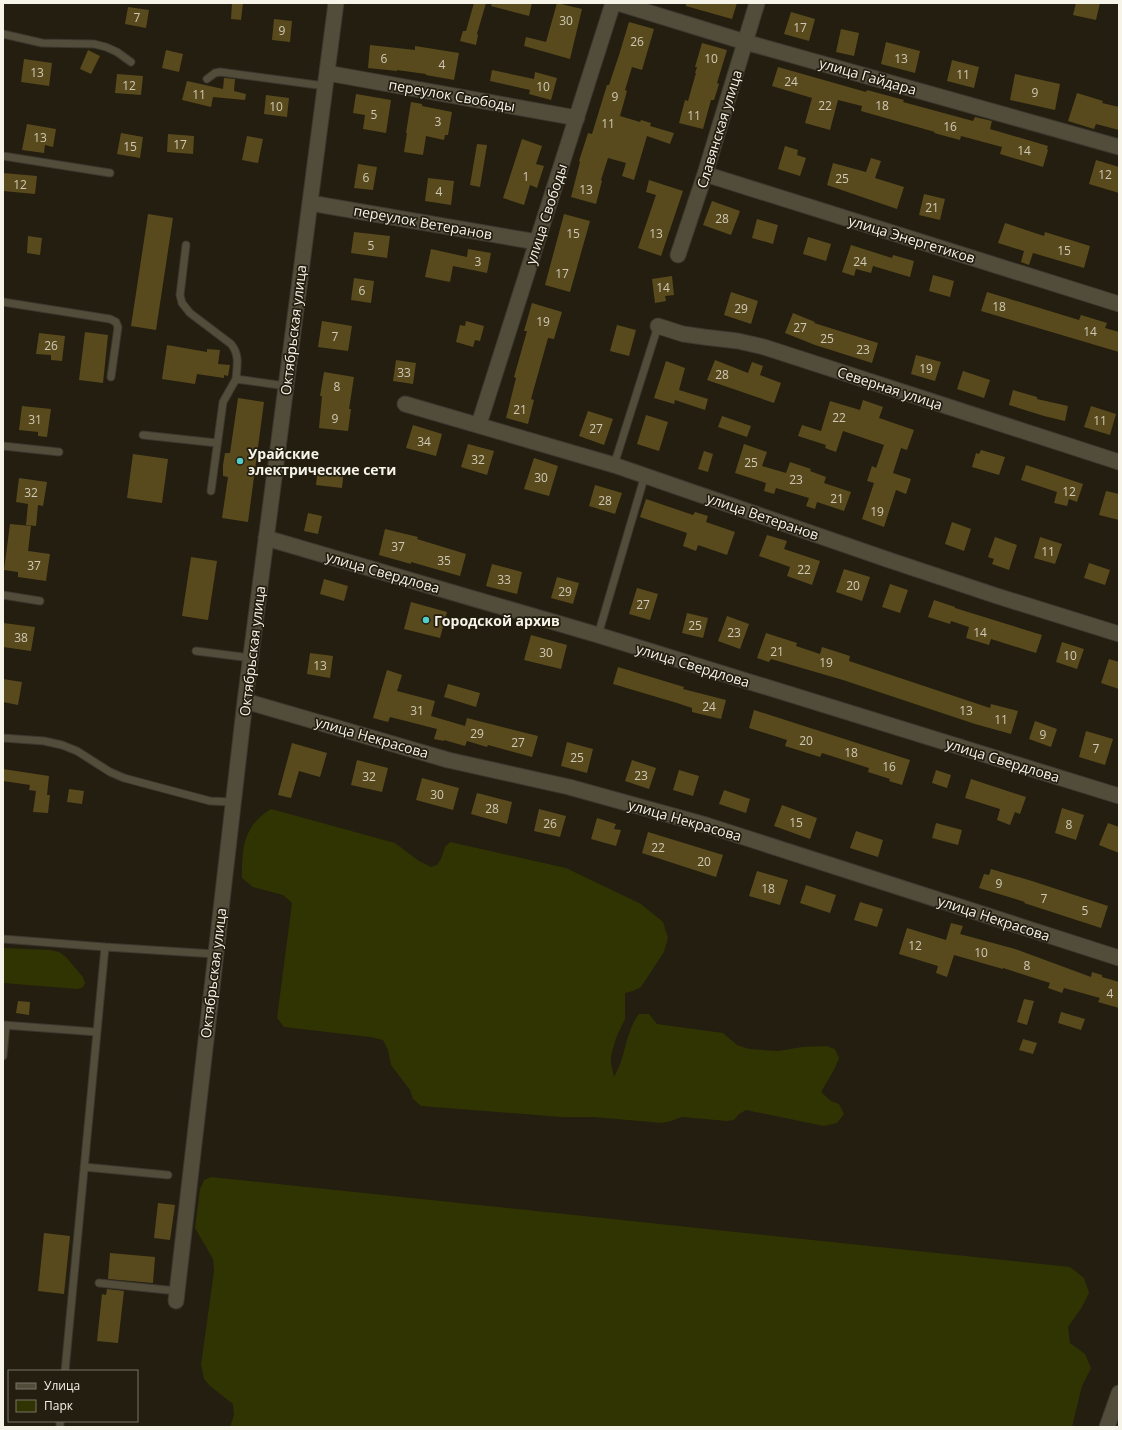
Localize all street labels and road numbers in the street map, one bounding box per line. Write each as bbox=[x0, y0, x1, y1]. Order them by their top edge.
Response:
street label: улица Гайдара bbox=[817, 53, 919, 99]
street label: Славянская улица bbox=[692, 67, 746, 191]
street label: переулок Свободы bbox=[387, 75, 517, 115]
street label: улица Свободы bbox=[521, 161, 571, 267]
street label: переулок Ветеранов bbox=[352, 200, 494, 244]
street label: улица Энергетиков bbox=[846, 211, 978, 267]
street label: Октябрьская улица bbox=[276, 264, 310, 396]
street label: Северная улица bbox=[835, 362, 945, 414]
street label: улица Ветеранов bbox=[705, 488, 821, 544]
street label: улица Свердлова bbox=[324, 547, 442, 597]
street label: Октябрьская улица bbox=[235, 585, 269, 717]
street label: улица Свердлова bbox=[634, 639, 752, 691]
street label: улица Некрасова bbox=[313, 712, 431, 762]
street label: улица Свердлова bbox=[944, 734, 1062, 786]
street label: улица Некрасова bbox=[626, 795, 744, 845]
street label: улица Некрасова bbox=[936, 891, 1052, 945]
street label: Октябрьская улица bbox=[196, 907, 230, 1039]

